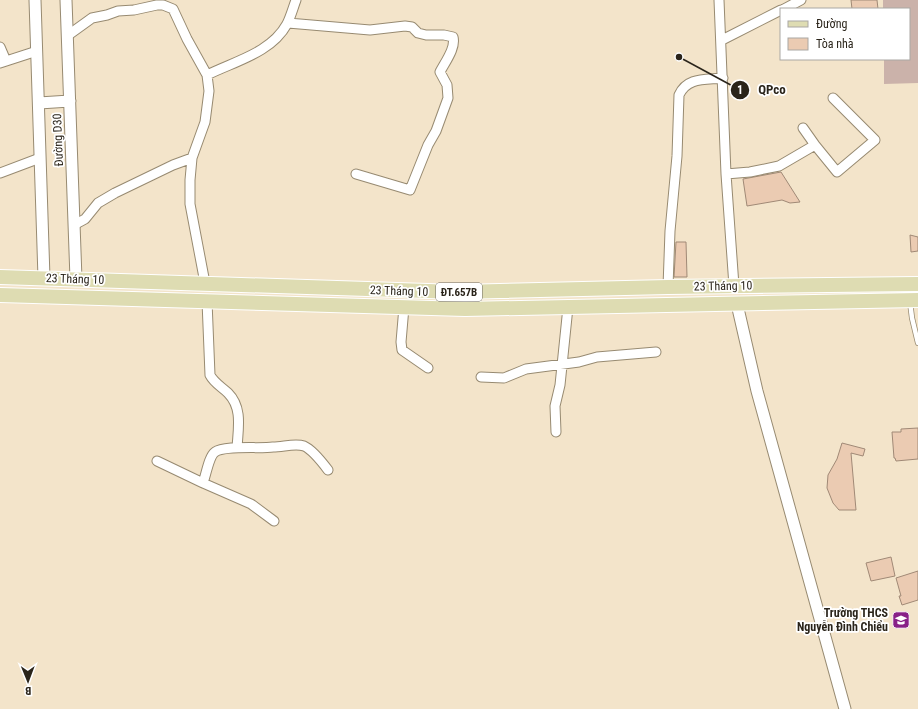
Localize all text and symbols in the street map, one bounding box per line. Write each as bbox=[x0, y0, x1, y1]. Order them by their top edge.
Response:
legend bbox=[780, 8, 910, 60]
text: Đường bbox=[816, 17, 847, 31]
text: Tòa nhà bbox=[816, 37, 854, 51]
callout: QPco bbox=[730, 77, 794, 102]
text: QPco bbox=[758, 82, 786, 97]
text: 1 bbox=[737, 83, 743, 97]
street label: Đường D30 bbox=[50, 113, 66, 167]
street label: 23 Tháng 10 bbox=[46, 271, 105, 287]
street label: 23 Tháng 10 bbox=[694, 278, 752, 294]
street label: 23 Tháng 10 bbox=[370, 283, 429, 299]
road number: ĐT.657B bbox=[436, 283, 482, 301]
place label: Trường THCS Nguyễn Đình Chiểu bbox=[797, 606, 889, 634]
school or university icon: Trường THCS Nguyễn Đình Chiểu bbox=[891, 610, 911, 630]
north arrow bbox=[8, 661, 48, 701]
text: B bbox=[25, 684, 31, 697]

